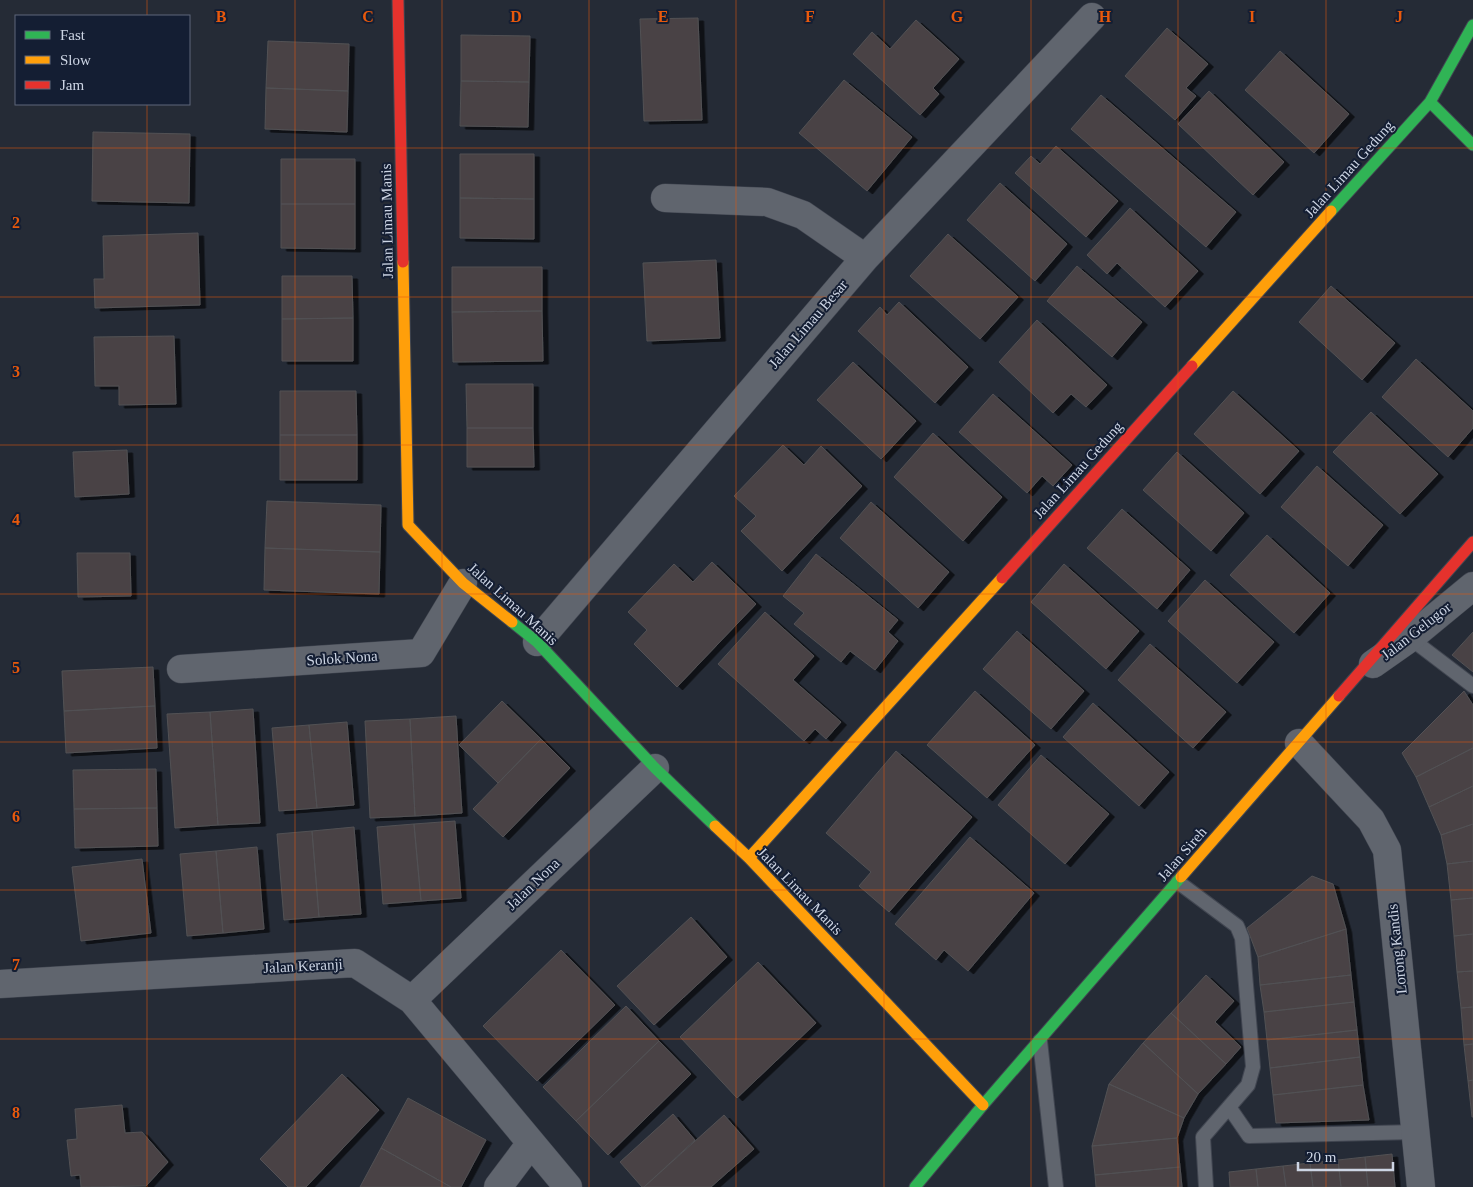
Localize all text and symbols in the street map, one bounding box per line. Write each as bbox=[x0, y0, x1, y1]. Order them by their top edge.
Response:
text: B bbox=[216, 8, 227, 25]
text: C bbox=[362, 8, 374, 25]
text: D bbox=[510, 8, 522, 25]
text: E bbox=[658, 8, 668, 25]
text: F bbox=[805, 8, 815, 25]
text: G bbox=[951, 8, 964, 25]
text: H bbox=[1099, 8, 1112, 25]
text: I bbox=[1249, 8, 1255, 25]
text: J bbox=[1395, 8, 1403, 25]
legend bbox=[15, 15, 190, 105]
text: Fast bbox=[60, 27, 86, 43]
text: Slow bbox=[60, 52, 91, 68]
text: Jam bbox=[60, 77, 84, 93]
street label: Jalan Limau Gedung bbox=[1301, 117, 1397, 221]
street label: Jalan Limau Manis bbox=[378, 163, 396, 279]
text: 2 bbox=[12, 214, 20, 231]
street label: Jalan Limau Besar bbox=[765, 277, 851, 371]
text: 3 bbox=[12, 363, 20, 380]
street label: Jalan Limau Gedung bbox=[1030, 418, 1126, 522]
text: 4 bbox=[12, 511, 20, 528]
street label: Jalan Limau Manis bbox=[465, 560, 561, 649]
street label: Jalan Gelugor bbox=[1378, 599, 1454, 663]
street label: Solok Nona bbox=[306, 648, 378, 668]
text: 5 bbox=[12, 659, 20, 676]
text: 6 bbox=[12, 808, 20, 825]
street label: Jalan Sireh bbox=[1154, 823, 1210, 884]
street label: Jalan Limau Manis bbox=[754, 844, 846, 938]
street label: Jalan Nona bbox=[503, 855, 563, 913]
street label: Lorong Kandis bbox=[1384, 903, 1410, 995]
text: 7 bbox=[12, 956, 20, 973]
street label: Jalan Keranji bbox=[263, 956, 343, 976]
text: 8 bbox=[12, 1104, 20, 1121]
scale bar bbox=[1298, 1140, 1393, 1172]
text: 20 m bbox=[1306, 1149, 1337, 1165]

